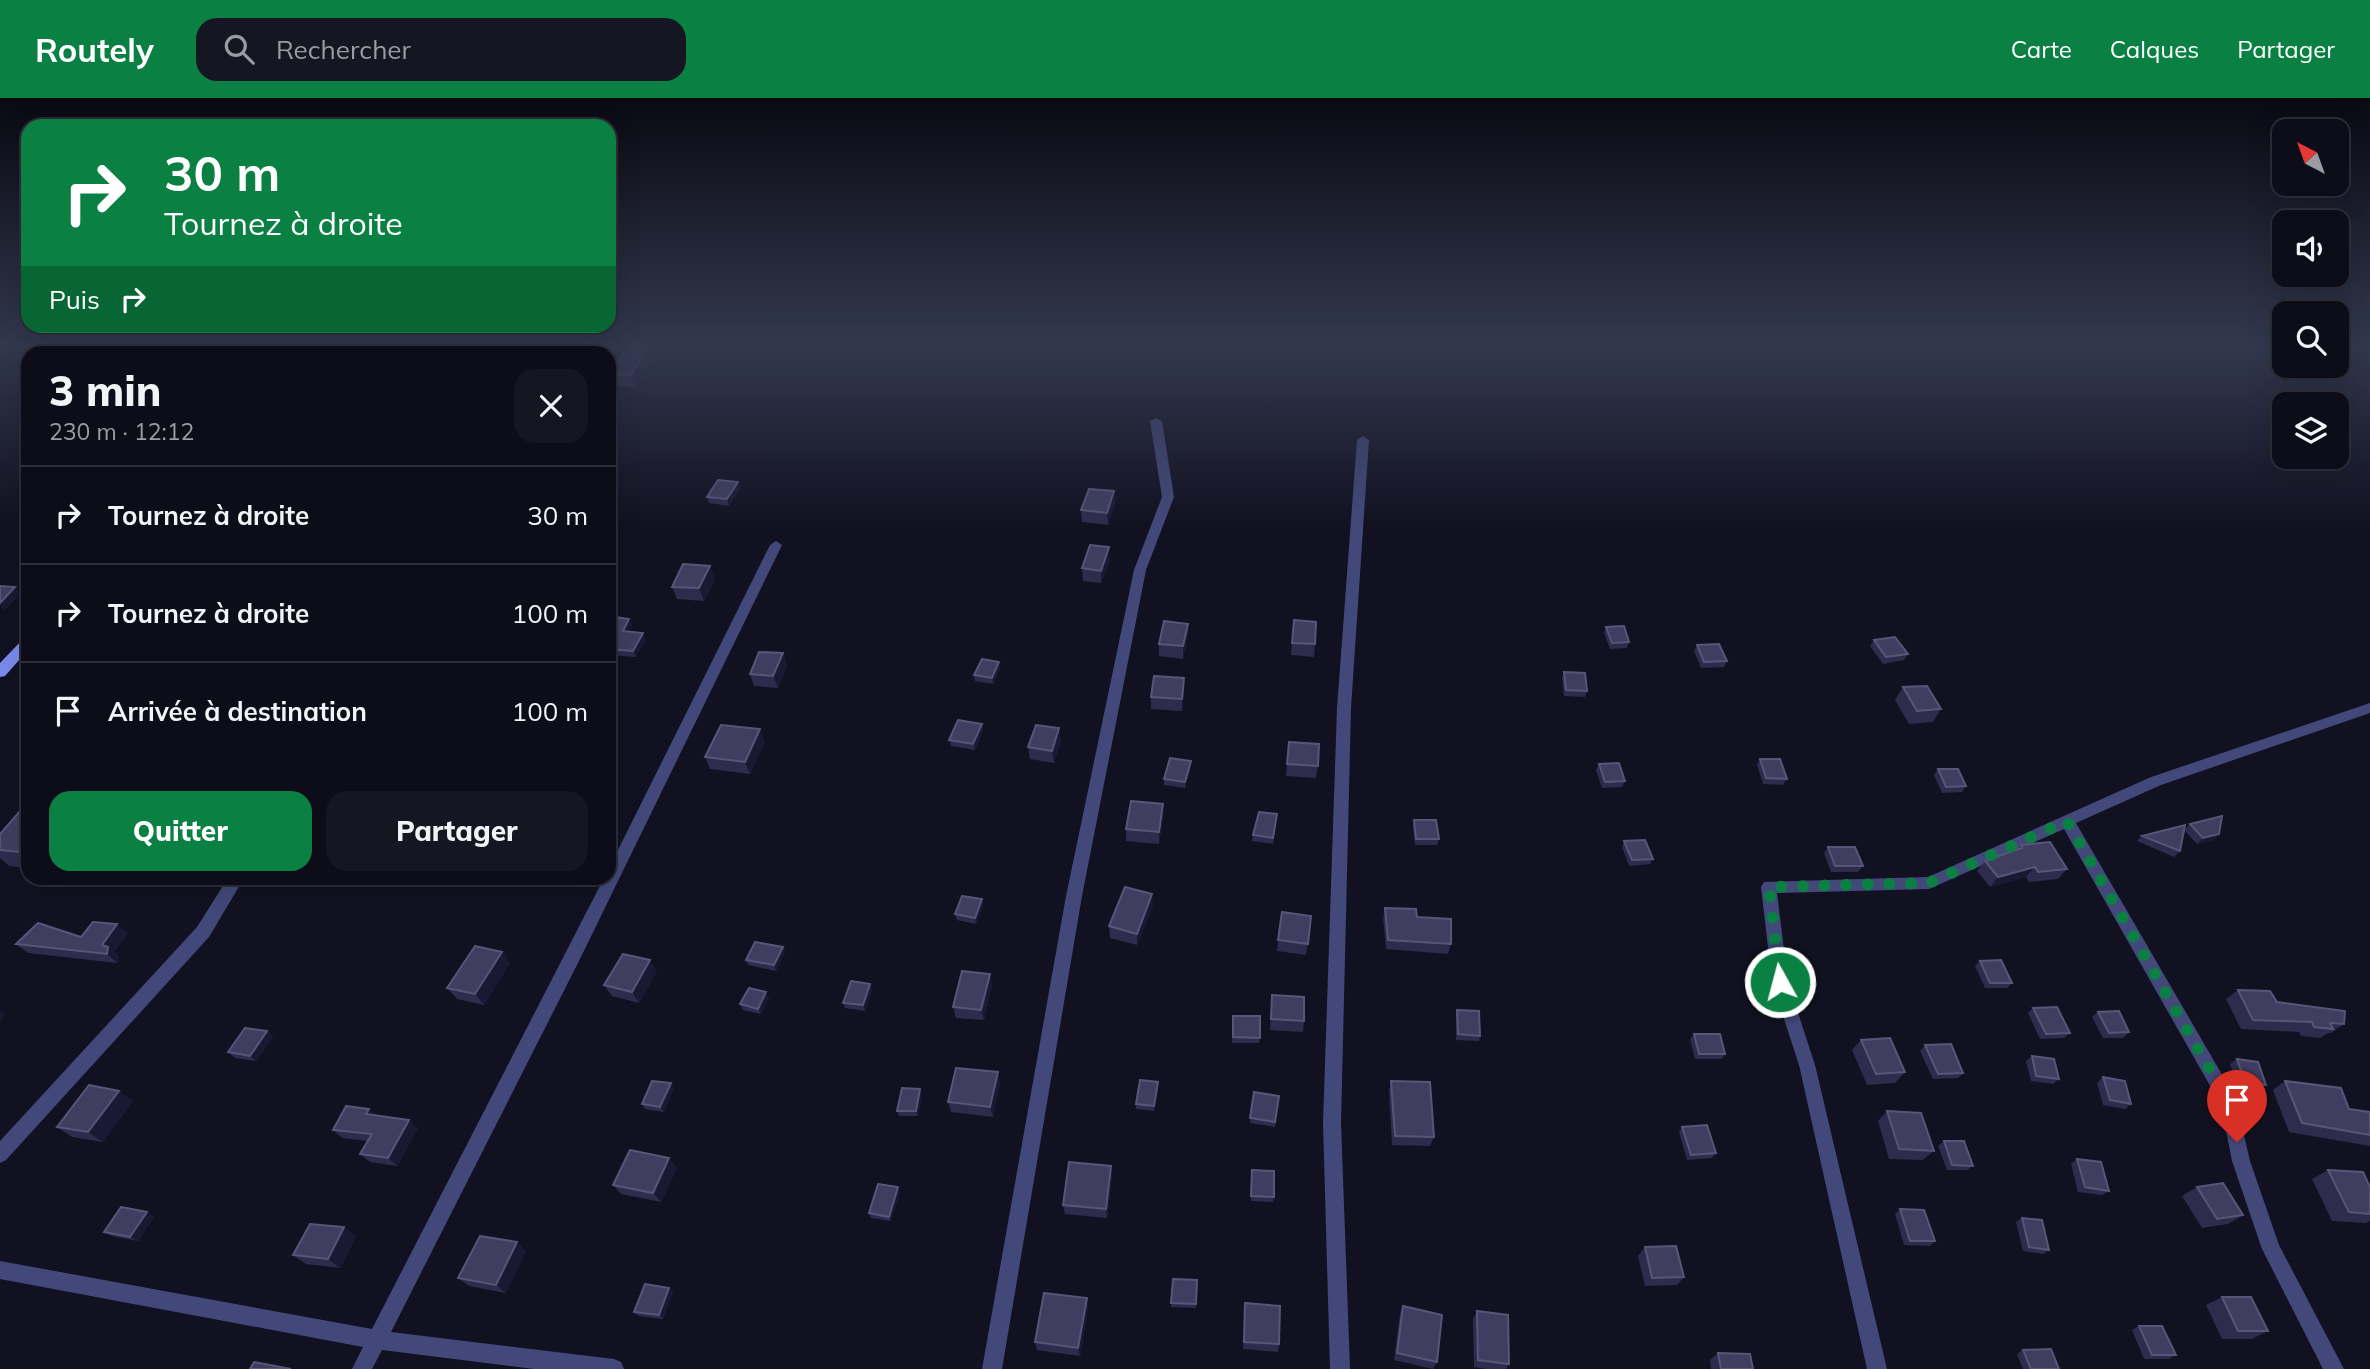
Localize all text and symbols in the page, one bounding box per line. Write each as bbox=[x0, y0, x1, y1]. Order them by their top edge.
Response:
search box bbox=[196, 18, 686, 81]
text: Routely bbox=[35, 29, 154, 70]
icon: search bbox=[220, 30, 258, 68]
text: Rechercher bbox=[276, 33, 411, 66]
text: Carte bbox=[2011, 34, 2072, 64]
text: Calques bbox=[2110, 34, 2199, 64]
text: Partager bbox=[2237, 34, 2335, 64]
north arrow bbox=[2272, 119, 2348, 196]
map controls bbox=[2272, 119, 2349, 469]
text: 30 m bbox=[164, 142, 280, 203]
icon: right bbox=[49, 147, 140, 238]
text: Tournez à droite bbox=[164, 203, 403, 243]
button: sound bbox=[2272, 210, 2349, 287]
icon: right bbox=[114, 280, 152, 318]
text: Puis bbox=[49, 283, 100, 316]
button: search bbox=[2272, 301, 2349, 378]
text: 3 min bbox=[49, 364, 162, 417]
button: close bbox=[514, 369, 588, 443]
button: layers bbox=[2272, 392, 2349, 469]
text: 230 m · 12:12 bbox=[49, 417, 194, 446]
icon: right bbox=[49, 496, 87, 534]
text: Tournez à droite bbox=[108, 499, 309, 532]
text: 30 m bbox=[527, 499, 588, 532]
icon: right bbox=[49, 594, 87, 632]
text: Tournez à droite bbox=[108, 597, 309, 630]
text: 100 m bbox=[512, 597, 588, 630]
icon: arrive bbox=[49, 692, 87, 730]
text: Arrivée à destination bbox=[108, 695, 367, 728]
text: 100 m bbox=[512, 695, 588, 728]
button: Quitter bbox=[49, 791, 312, 871]
button: Partager bbox=[326, 791, 588, 871]
position arrow bbox=[1743, 945, 1817, 1019]
pin bbox=[2207, 1070, 2267, 1142]
icon: arrive bbox=[2218, 1081, 2256, 1119]

